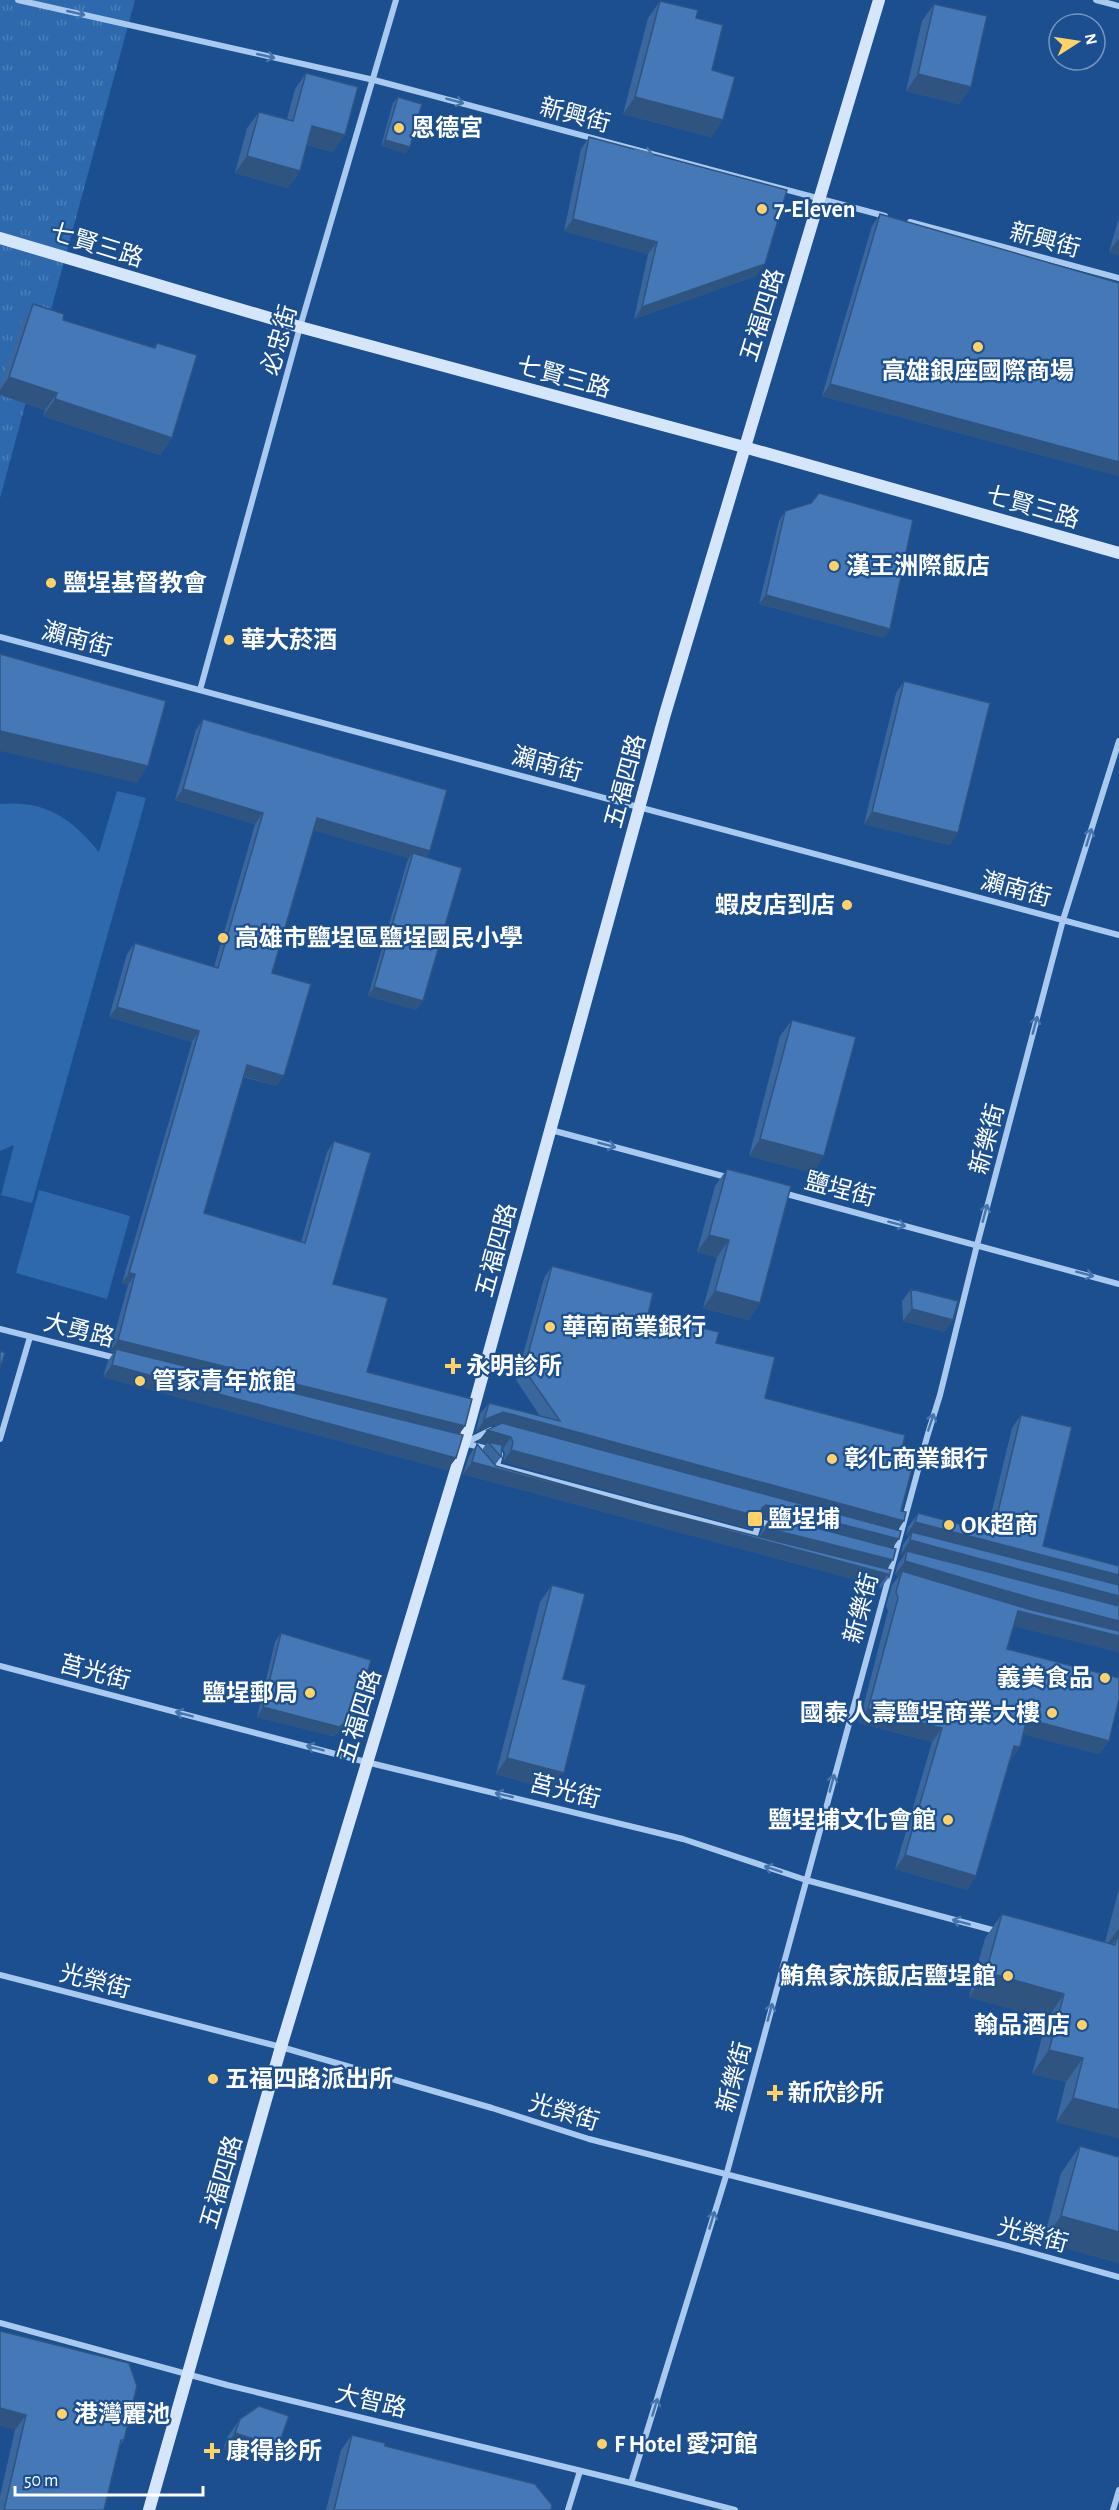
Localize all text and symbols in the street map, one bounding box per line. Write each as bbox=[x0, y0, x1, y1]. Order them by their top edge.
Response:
one-way arrow bbox=[65, 8, 85, 19]
north arrow bbox=[1047, 12, 1107, 72]
text: N bbox=[1082, 32, 1100, 46]
one-way arrow bbox=[256, 50, 275, 62]
street label: 新興街 bbox=[537, 93, 613, 137]
one-way arrow bbox=[445, 96, 464, 108]
place label: 恩德宮 bbox=[411, 115, 483, 141]
marker: 恩德宮 bbox=[392, 121, 406, 135]
one-way arrow bbox=[634, 146, 653, 158]
place label: 7-Eleven bbox=[774, 198, 855, 222]
marker: 7-Eleven bbox=[755, 202, 769, 216]
street label: 新興街 bbox=[1007, 218, 1083, 262]
street label: 七賢三路 bbox=[47, 219, 147, 271]
street label: 五福四路 bbox=[736, 265, 788, 365]
street label: 必忠街 bbox=[257, 302, 301, 378]
marker: 高雄銀座國際商場 bbox=[971, 340, 985, 354]
street label: 七賢三路 bbox=[514, 352, 614, 402]
place label: 高雄銀座國際商場 bbox=[882, 358, 1074, 384]
street label: 七賢三路 bbox=[983, 481, 1083, 533]
place label: 漢王洲際飯店 bbox=[846, 553, 990, 579]
marker: 漢王洲際飯店 bbox=[827, 559, 841, 573]
place label: 鹽埕基督教會 bbox=[63, 570, 207, 596]
marker: 鹽埕基督教會 bbox=[44, 576, 58, 590]
street label: 瀨南街 bbox=[39, 617, 115, 661]
place label: 華大菸酒 bbox=[241, 627, 337, 653]
marker: 華大菸酒 bbox=[222, 633, 236, 647]
street label: 五福四路 bbox=[600, 731, 650, 831]
street label: 瀨南街 bbox=[509, 742, 585, 786]
one-way arrow bbox=[1084, 828, 1095, 847]
street label: 瀨南街 bbox=[978, 867, 1054, 911]
place label: 蝦皮店到店 bbox=[715, 892, 835, 918]
marker: 蝦皮店到店 bbox=[840, 898, 854, 912]
place label: 高雄市鹽埕區鹽埕國民小學 bbox=[235, 925, 523, 951]
marker: 高雄市鹽埕區鹽埕國民小學 bbox=[216, 931, 230, 945]
one-way arrow bbox=[1030, 1016, 1042, 1035]
street label: 新樂街 bbox=[965, 1101, 1009, 1177]
one-way arrow bbox=[597, 1140, 616, 1151]
street label: 鹽埕街 bbox=[802, 1167, 878, 1211]
street label: 五福四路 bbox=[471, 1200, 521, 1300]
one-way arrow bbox=[980, 1204, 992, 1223]
one-way arrow bbox=[887, 1218, 906, 1230]
one-way arrow bbox=[1075, 1269, 1094, 1281]
street label: 大勇路 bbox=[41, 1309, 117, 1351]
place label: 華南商業銀行 bbox=[562, 1314, 706, 1340]
marker: 華南商業銀行 bbox=[543, 1320, 557, 1334]
place label: 永明診所 bbox=[466, 1353, 562, 1379]
marker: 永明診所 bbox=[444, 1357, 462, 1375]
place label: 管家青年旅館 bbox=[152, 1368, 296, 1394]
marker: 管家青年旅館 bbox=[133, 1374, 147, 1388]
one-way arrow bbox=[927, 1413, 938, 1432]
place label: 彰化商業銀行 bbox=[844, 1446, 988, 1472]
marker: 彰化商業銀行 bbox=[825, 1452, 839, 1466]
place label: 鹽埕埔 bbox=[768, 1506, 840, 1532]
marker: 鹽埕埔 bbox=[746, 1510, 764, 1528]
place label: OK超商 bbox=[961, 1512, 1038, 1538]
marker: OK超商 bbox=[942, 1518, 956, 1532]
street label: 新樂街 bbox=[839, 1570, 883, 1646]
street label: 莒光街 bbox=[57, 1650, 133, 1694]
place label: 義美食品 bbox=[997, 1665, 1093, 1691]
street label: 五福四路 bbox=[333, 1666, 385, 1766]
marker: 義美食品 bbox=[1098, 1671, 1112, 1685]
place label: 鹽埕郵局 bbox=[202, 1680, 298, 1706]
marker: 鹽埕郵局 bbox=[303, 1686, 317, 1700]
place label: 國泰人壽鹽埕商業大樓 bbox=[800, 1700, 1040, 1726]
marker: 國泰人壽鹽埕商業大樓 bbox=[1045, 1706, 1059, 1720]
one-way arrow bbox=[175, 1707, 194, 1719]
one-way arrow bbox=[306, 1742, 325, 1753]
street label: 莒光街 bbox=[527, 1770, 603, 1812]
one-way arrow bbox=[827, 1774, 838, 1793]
one-way arrow bbox=[495, 1788, 514, 1800]
place label: 鹽埕埔文化會館 bbox=[768, 1807, 936, 1833]
marker: 鹽埕埔文化會館 bbox=[941, 1813, 955, 1827]
one-way arrow bbox=[764, 1863, 783, 1874]
one-way arrow bbox=[952, 1915, 971, 1927]
street label: 光榮街 bbox=[57, 1960, 133, 2002]
place label: 鮪魚家族飯店鹽埕館 bbox=[780, 1963, 996, 1989]
marker: 鮪魚家族飯店鹽埕館 bbox=[1001, 1969, 1015, 1983]
one-way arrow bbox=[765, 2003, 776, 2022]
place label: 翰品酒店 bbox=[974, 2012, 1070, 2038]
marker: 翰品酒店 bbox=[1075, 2018, 1089, 2032]
street label: 新樂街 bbox=[712, 2039, 756, 2115]
place label: 五福四路派出所 bbox=[225, 2066, 393, 2092]
marker: 五福四路派出所 bbox=[206, 2072, 220, 2086]
place label: 新欣診所 bbox=[788, 2080, 884, 2106]
marker: 新欣診所 bbox=[766, 2084, 784, 2102]
street label: 光榮街 bbox=[526, 2089, 602, 2135]
street label: 五福四路 bbox=[195, 2132, 247, 2232]
one-way arrow bbox=[708, 2211, 719, 2230]
street label: 光榮街 bbox=[995, 2213, 1071, 2257]
street label: 大智路 bbox=[333, 2380, 409, 2422]
one-way arrow bbox=[650, 2398, 661, 2417]
place label: 港灣麗池 bbox=[74, 2401, 170, 2427]
marker: 港灣麗池 bbox=[55, 2407, 69, 2421]
place label: F Hotel 愛河館 bbox=[614, 2431, 758, 2457]
marker: F Hotel 愛河館 bbox=[595, 2437, 609, 2451]
place label: 康得診所 bbox=[226, 2438, 322, 2464]
marker: 康得診所 bbox=[203, 2442, 221, 2460]
scale bar bbox=[15, 2459, 202, 2497]
text: 50 m bbox=[24, 2472, 58, 2490]

